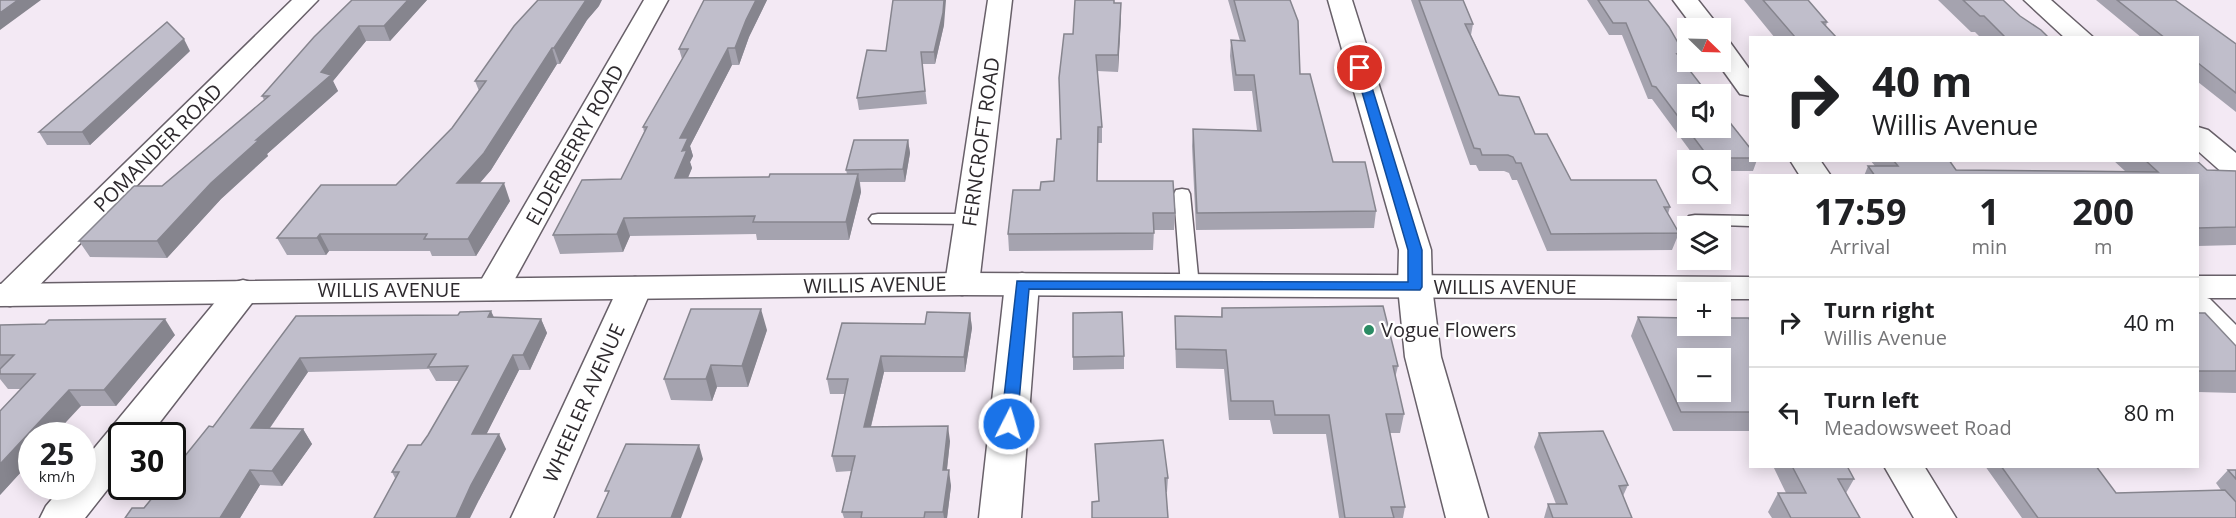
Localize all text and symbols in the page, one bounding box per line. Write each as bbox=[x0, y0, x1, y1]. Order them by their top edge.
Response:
north arrow bbox=[1677, 18, 1731, 72]
map controls bbox=[1677, 18, 1731, 402]
pin bbox=[1334, 42, 1385, 93]
icon: arrive bbox=[1343, 51, 1376, 84]
text: 40 m bbox=[1872, 52, 1972, 109]
street label: FERNCROFT ROAD bbox=[955, 55, 1006, 228]
street label: ELDERBERRY ROAD bbox=[519, 60, 630, 230]
icon: right bbox=[1773, 60, 1851, 138]
street label: POMANDER ROAD bbox=[87, 77, 228, 218]
button: sound bbox=[1677, 84, 1731, 138]
text: Willis Avenue bbox=[1872, 106, 2038, 143]
button: search bbox=[1677, 150, 1731, 204]
text: 17:59 bbox=[1814, 187, 1907, 236]
text: 1 bbox=[1979, 187, 2000, 236]
text: 200 bbox=[2072, 187, 2134, 236]
button: layers bbox=[1677, 216, 1731, 270]
text: Arrival bbox=[1830, 233, 1890, 260]
text: min bbox=[1971, 233, 2007, 260]
text: m bbox=[2094, 233, 2112, 260]
street label: WILLIS AVENUE bbox=[803, 270, 947, 299]
street label: WILLIS AVENUE bbox=[1433, 273, 1577, 300]
street label: WILLIS AVENUE bbox=[317, 276, 461, 303]
button: + bbox=[1677, 282, 1731, 336]
text: Turn right bbox=[1824, 294, 1935, 324]
icon: right bbox=[1773, 306, 1806, 339]
text: 40 m bbox=[2124, 307, 2175, 337]
place label: Vogue Flowers bbox=[1381, 316, 1516, 343]
street label: WHEELER AVENUE bbox=[536, 319, 631, 486]
marker: Vogue Flowers bbox=[1362, 323, 1376, 337]
text: Willis Avenue bbox=[1824, 324, 1947, 351]
button: − bbox=[1677, 348, 1731, 402]
text: Turn left bbox=[1824, 384, 1919, 414]
position arrow bbox=[977, 392, 1041, 456]
icon: left bbox=[1773, 396, 1806, 429]
text: 80 m bbox=[2124, 397, 2175, 427]
text: Meadowsweet Road bbox=[1824, 414, 2012, 441]
speed limit sign: 30 bbox=[108, 422, 186, 500]
text: 25 bbox=[40, 433, 74, 474]
text: km/h bbox=[39, 466, 75, 486]

